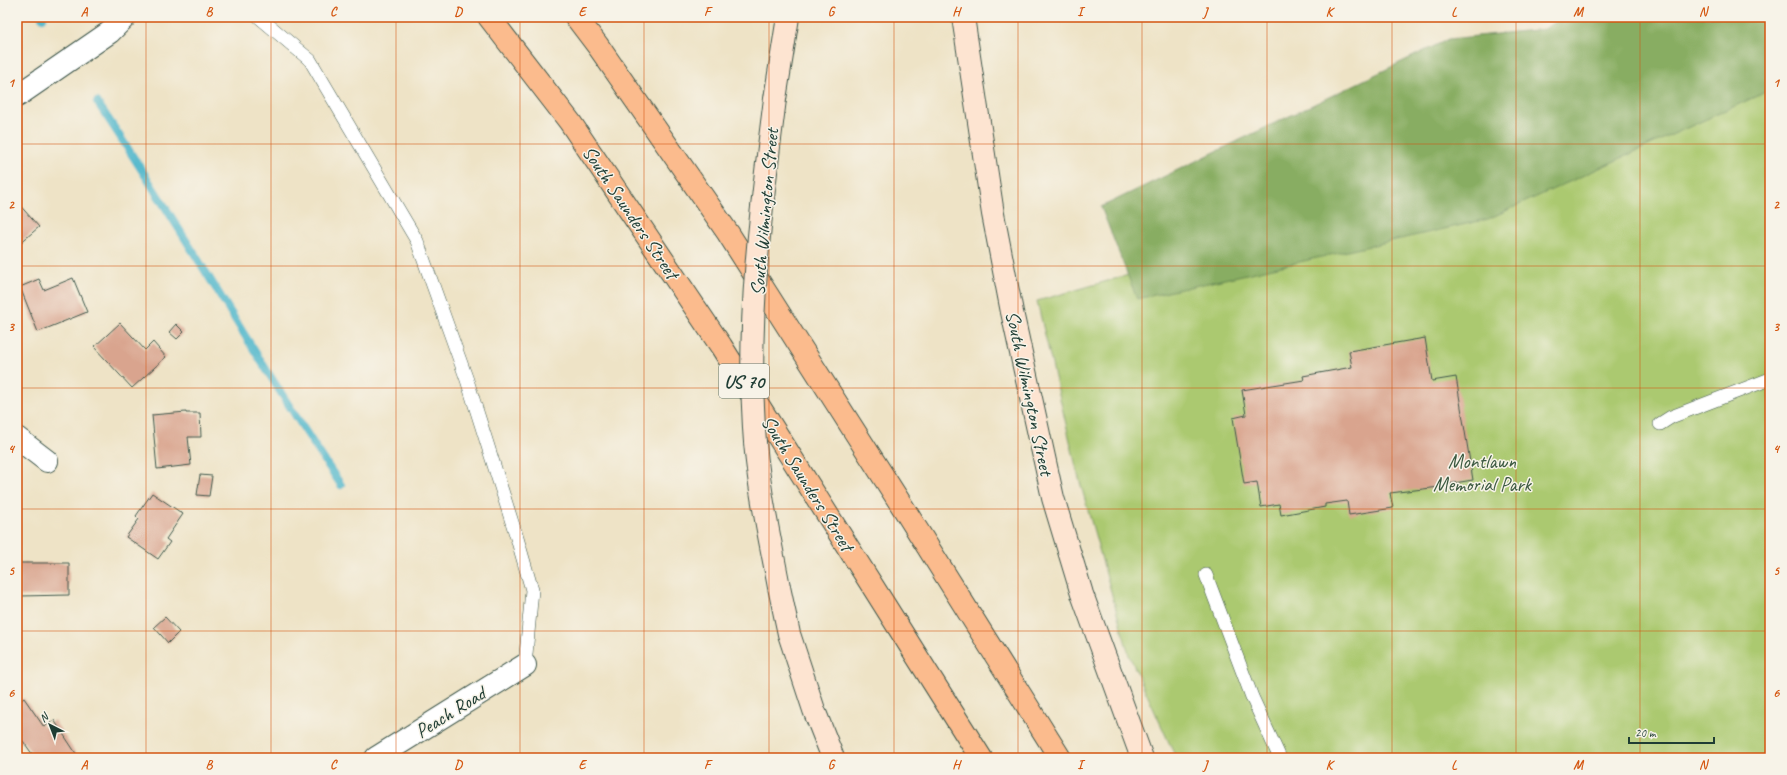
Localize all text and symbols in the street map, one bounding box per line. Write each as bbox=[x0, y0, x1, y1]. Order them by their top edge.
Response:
text: A bbox=[81, 4, 89, 20]
text: B bbox=[206, 4, 214, 20]
text: C bbox=[330, 4, 338, 20]
text: D bbox=[454, 4, 463, 20]
text: E bbox=[579, 4, 588, 20]
text: F bbox=[704, 4, 713, 20]
text: G bbox=[828, 4, 836, 20]
text: H bbox=[952, 4, 962, 20]
text: I bbox=[1077, 4, 1086, 20]
text: J bbox=[1202, 4, 1209, 20]
text: K bbox=[1326, 4, 1336, 20]
text: L bbox=[1451, 4, 1458, 20]
text: M bbox=[1573, 4, 1584, 20]
text: N bbox=[1699, 4, 1710, 20]
text: 1 bbox=[8, 75, 16, 91]
text: 1 bbox=[1773, 75, 1781, 91]
street label: South Wilmington Street bbox=[745, 125, 784, 297]
street label: South Saunders Street bbox=[577, 141, 686, 287]
text: 2 bbox=[8, 197, 15, 213]
text: 2 bbox=[1773, 197, 1780, 213]
street label: South Wilmington Street bbox=[1000, 308, 1060, 480]
text: 3 bbox=[8, 319, 15, 335]
text: 3 bbox=[1773, 319, 1780, 335]
road number: US 70 bbox=[719, 364, 769, 398]
street label: South Saunders Street bbox=[756, 411, 861, 559]
text: 4 bbox=[8, 441, 16, 457]
text: 4 bbox=[1773, 441, 1781, 457]
park label: Montlawn Memorial Park bbox=[1433, 449, 1533, 497]
text: 5 bbox=[8, 563, 15, 579]
text: 5 bbox=[1773, 563, 1780, 579]
street label: Peach Road bbox=[411, 679, 493, 744]
text: 6 bbox=[8, 685, 15, 701]
text: 6 bbox=[1773, 685, 1780, 701]
north arrow bbox=[30, 705, 70, 745]
text: N bbox=[36, 709, 52, 725]
scale bar bbox=[1629, 719, 1714, 745]
text: 20 m bbox=[1635, 725, 1657, 741]
text: A bbox=[81, 757, 89, 773]
text: B bbox=[206, 757, 214, 773]
text: C bbox=[330, 757, 338, 773]
text: D bbox=[454, 757, 463, 773]
text: E bbox=[579, 757, 588, 773]
text: F bbox=[704, 757, 713, 773]
text: G bbox=[828, 757, 836, 773]
text: H bbox=[952, 757, 962, 773]
text: I bbox=[1077, 757, 1086, 773]
text: J bbox=[1202, 757, 1209, 773]
text: K bbox=[1326, 757, 1336, 773]
text: L bbox=[1451, 757, 1458, 773]
text: M bbox=[1573, 757, 1584, 773]
text: N bbox=[1699, 757, 1710, 773]

